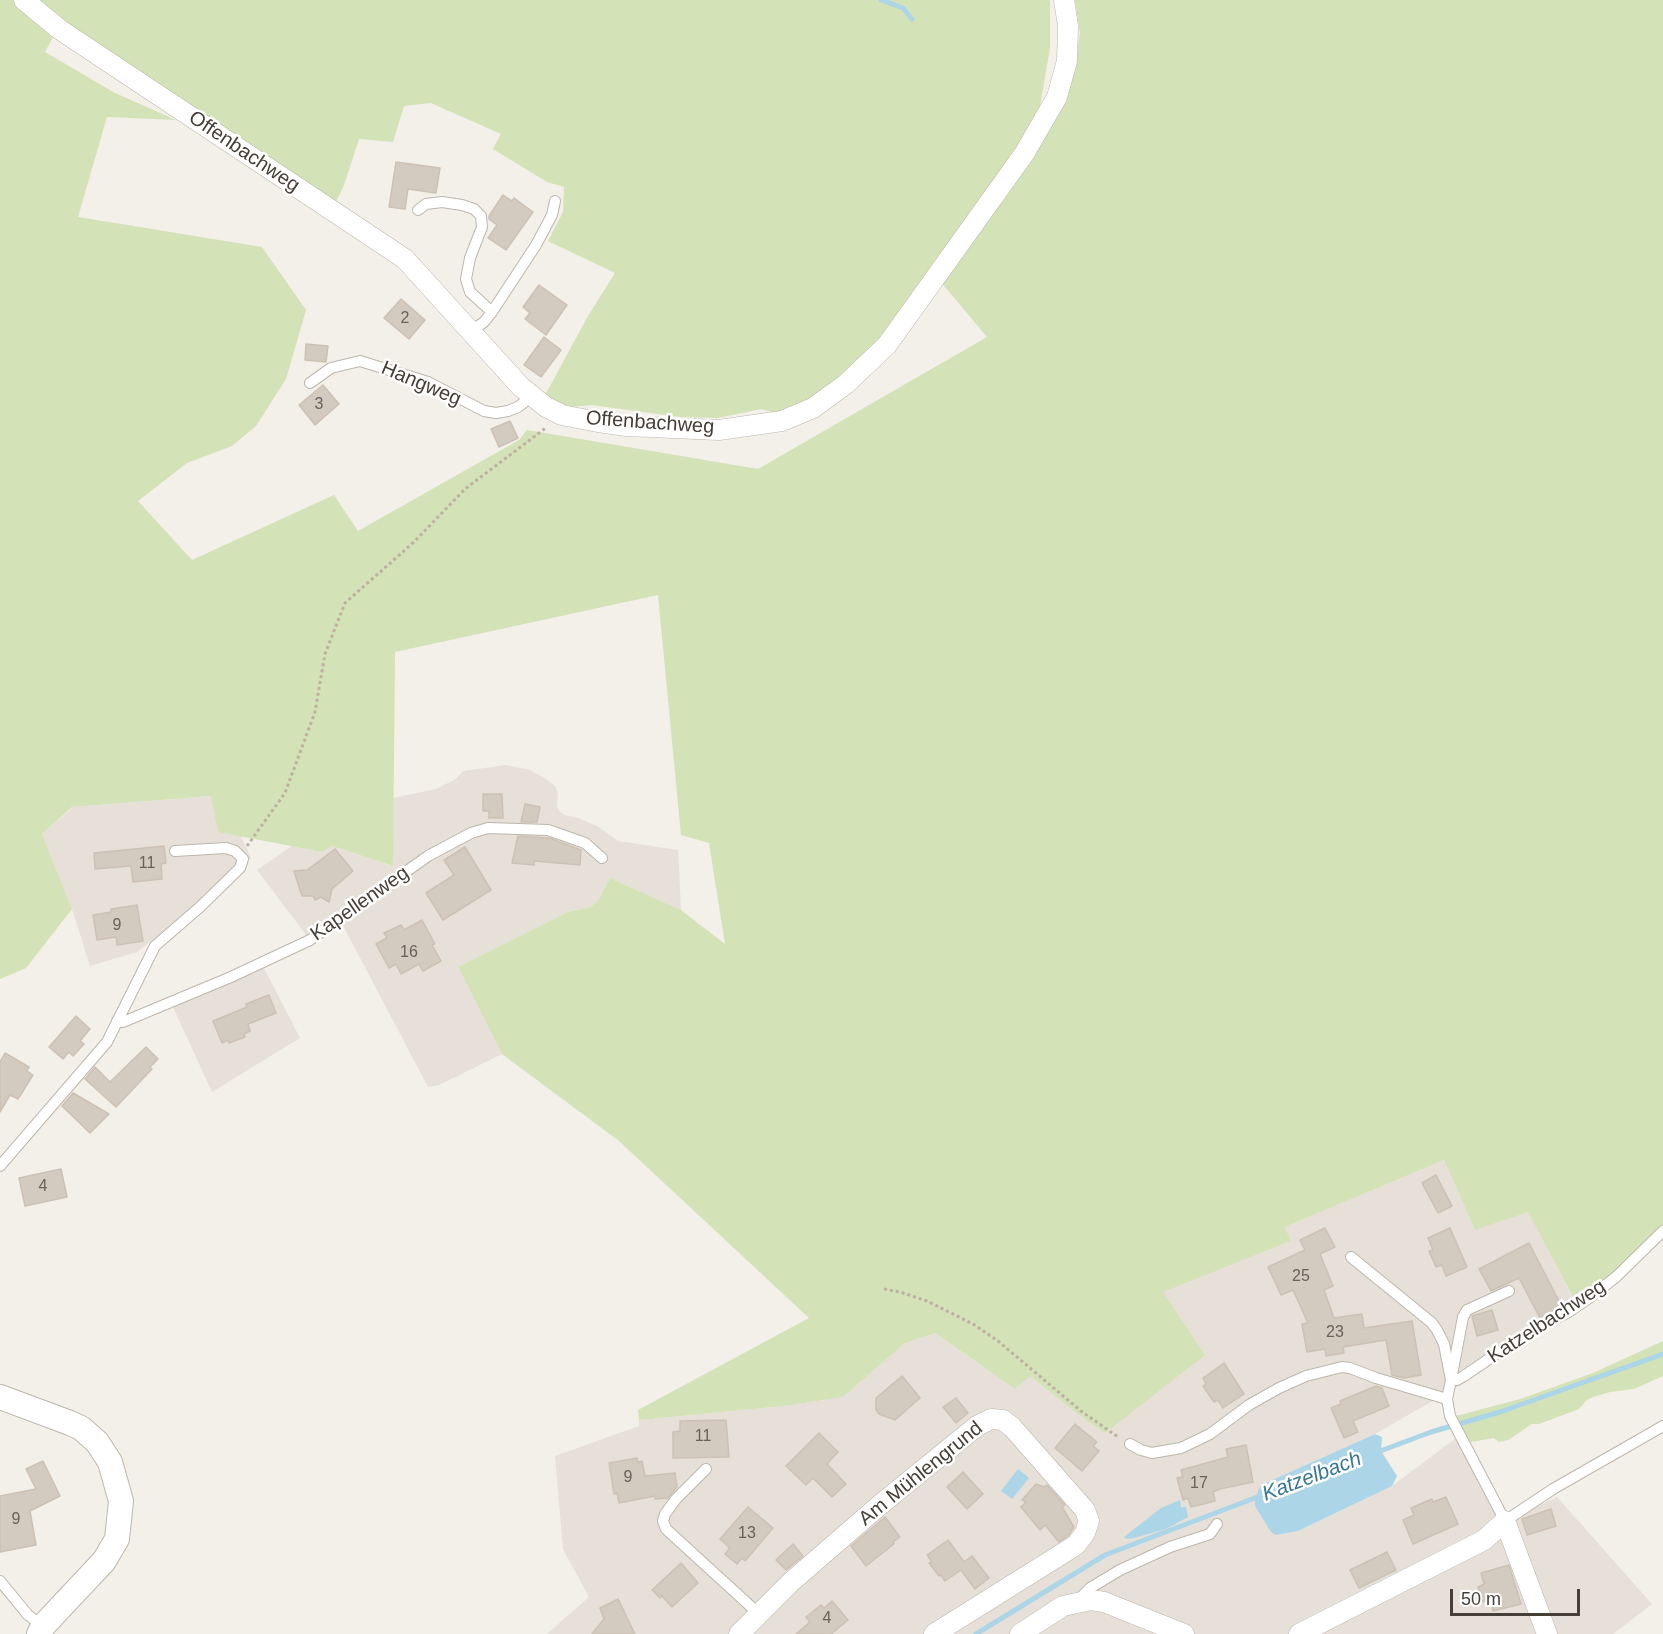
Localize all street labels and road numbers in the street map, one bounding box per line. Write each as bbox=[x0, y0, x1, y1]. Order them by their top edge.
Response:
street label: Offenbachweg bbox=[184, 106, 304, 198]
street label: Hangweg bbox=[377, 356, 465, 412]
street label: Offenbachweg bbox=[585, 407, 715, 439]
street label: Kapellenweg bbox=[306, 861, 414, 947]
street label: Katzelbachweg bbox=[1484, 1275, 1610, 1369]
street label: Am Mühlengrund bbox=[854, 1417, 988, 1531]

